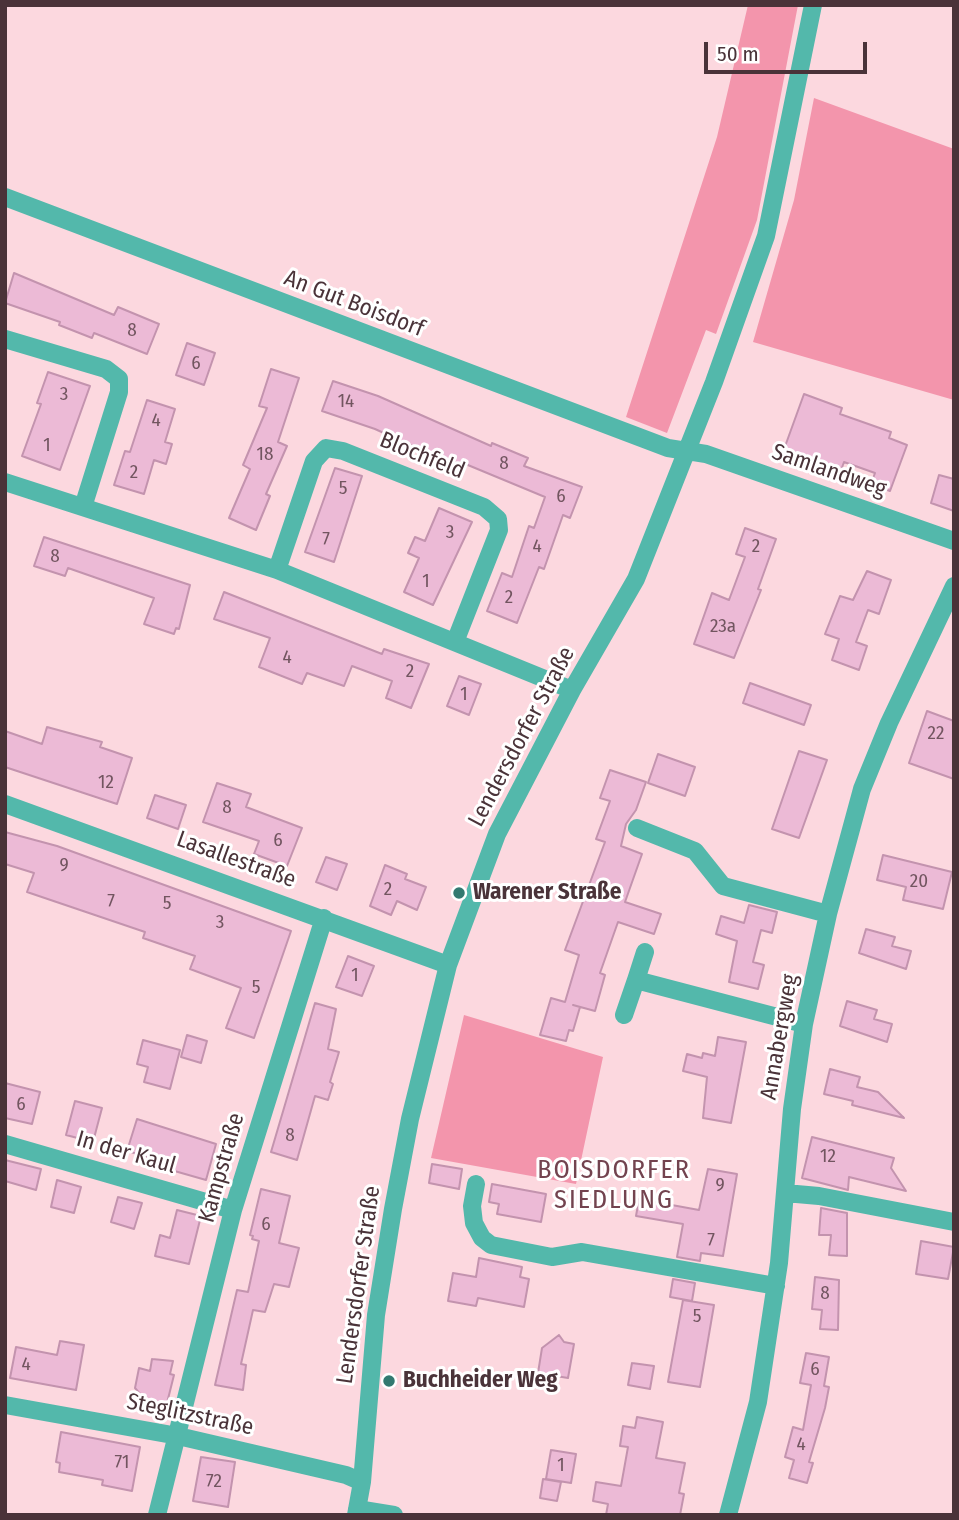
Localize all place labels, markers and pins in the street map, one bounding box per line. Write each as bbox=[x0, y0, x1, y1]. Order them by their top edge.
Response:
place label: Warener Straße bbox=[473, 879, 621, 907]
marker: Warener Straße bbox=[451, 885, 467, 901]
place label: Buchheider Weg bbox=[403, 1367, 558, 1395]
marker: Buchheider Weg bbox=[381, 1373, 397, 1389]

